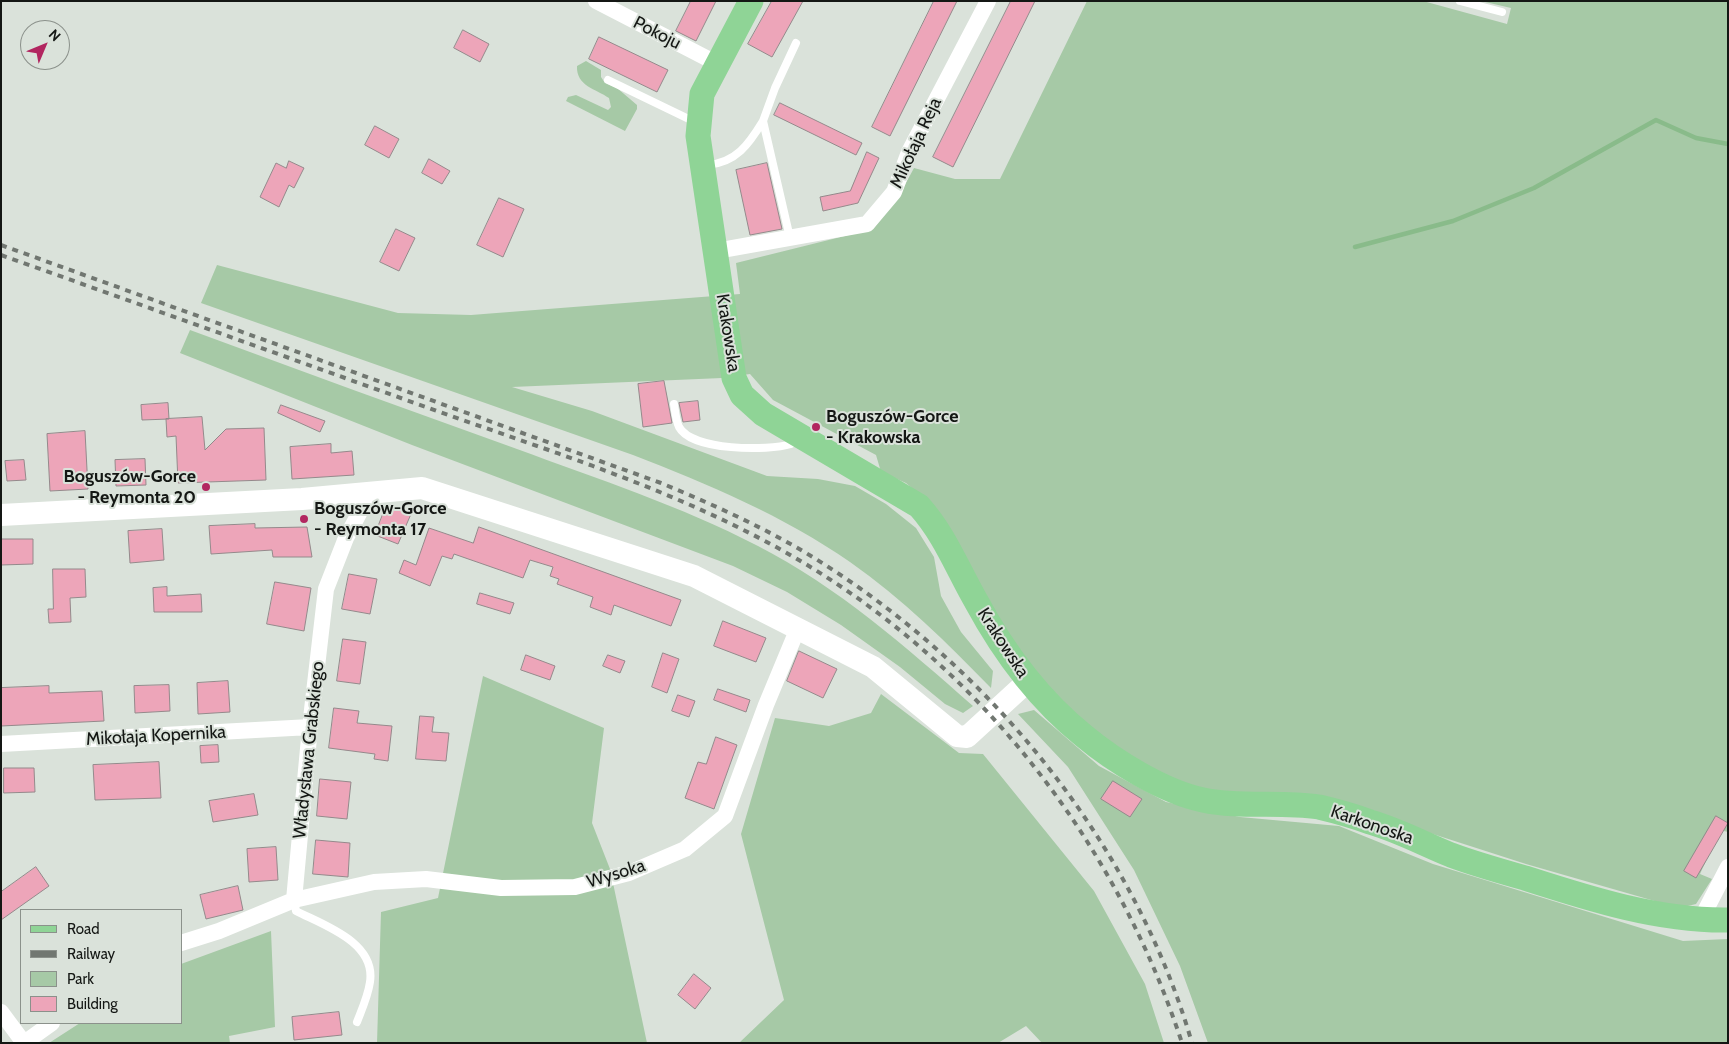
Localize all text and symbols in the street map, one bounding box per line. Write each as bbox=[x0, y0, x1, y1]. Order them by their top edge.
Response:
street label: Pokoju bbox=[629, 12, 685, 54]
north arrow bbox=[20, 20, 70, 70]
text: N bbox=[45, 25, 65, 45]
street label: Mikołaja Reja bbox=[886, 94, 946, 192]
street label: Krakowska bbox=[711, 292, 745, 374]
place label: Boguszów-Gorce - Krakowska bbox=[826, 406, 958, 448]
marker: Boguszów-Gorce - Krakowska bbox=[810, 421, 822, 433]
place label: Boguszów-Gorce - Reymonta 20 bbox=[64, 466, 196, 508]
marker: Boguszów-Gorce - Reymonta 20 bbox=[200, 481, 212, 493]
place label: Boguszów-Gorce - Reymonta 17 bbox=[314, 498, 446, 540]
marker: Boguszów-Gorce - Reymonta 17 bbox=[298, 513, 310, 525]
street label: Krakowska bbox=[972, 604, 1034, 682]
street label: Władysława Grabskiego bbox=[289, 660, 329, 840]
street label: Mikołaja Kopernika bbox=[85, 722, 227, 750]
street label: Karkonoska bbox=[1328, 801, 1416, 849]
street label: Wysoka bbox=[584, 855, 648, 893]
legend bbox=[20, 909, 182, 1024]
text: Road bbox=[67, 920, 100, 938]
text: Railway bbox=[67, 945, 115, 963]
text: Park bbox=[67, 970, 94, 988]
text: Building bbox=[67, 995, 118, 1013]

